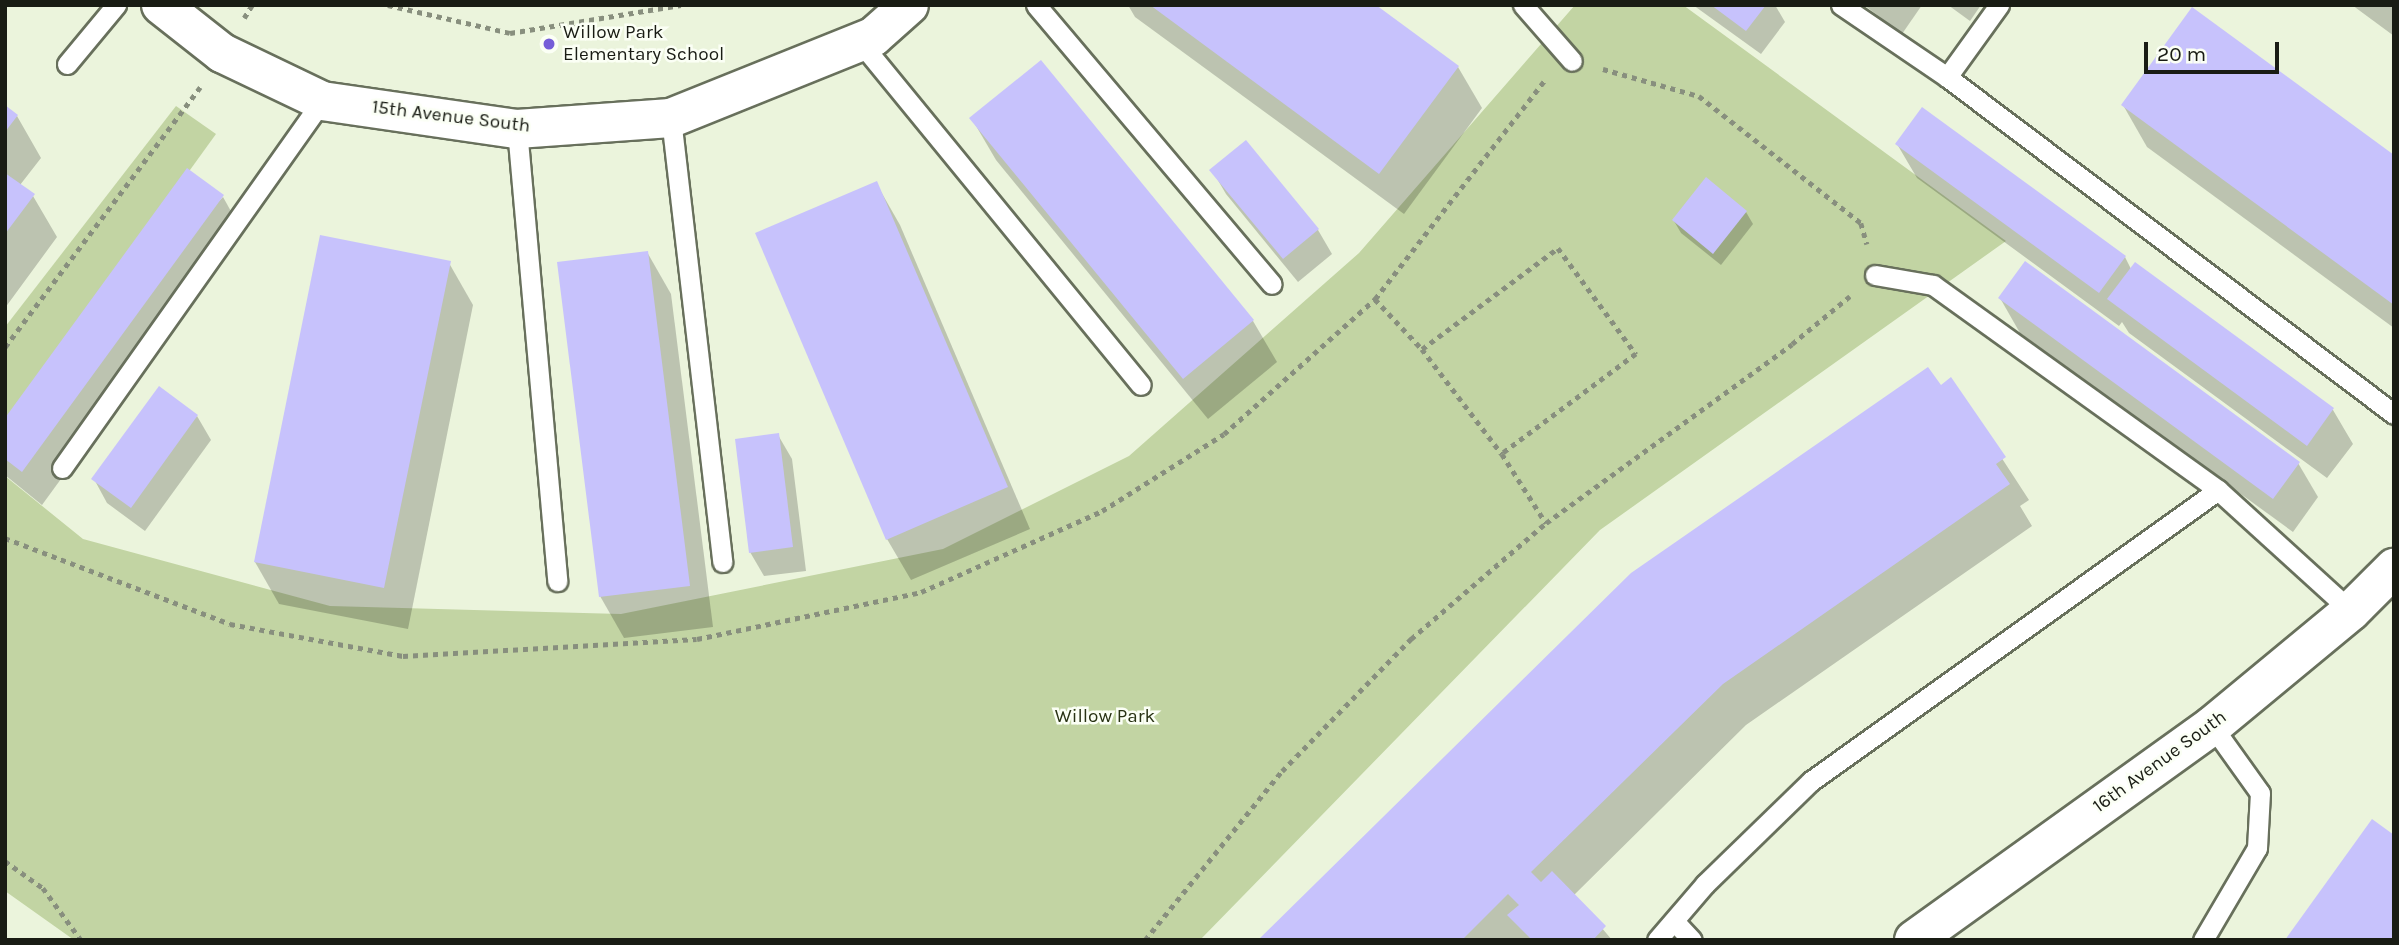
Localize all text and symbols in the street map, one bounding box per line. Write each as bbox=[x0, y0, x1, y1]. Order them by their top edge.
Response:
place label: Willow Park Elementary School bbox=[563, 22, 724, 66]
scale bar bbox=[2147, 28, 2282, 72]
marker: Willow Park Elementary School bbox=[541, 36, 557, 52]
text: 20 m bbox=[2157, 42, 2206, 66]
street label: 15th Avenue South bbox=[371, 96, 531, 138]
park label: Willow Park bbox=[1055, 706, 1155, 728]
street label: 16th Avenue South bbox=[2089, 706, 2231, 818]

